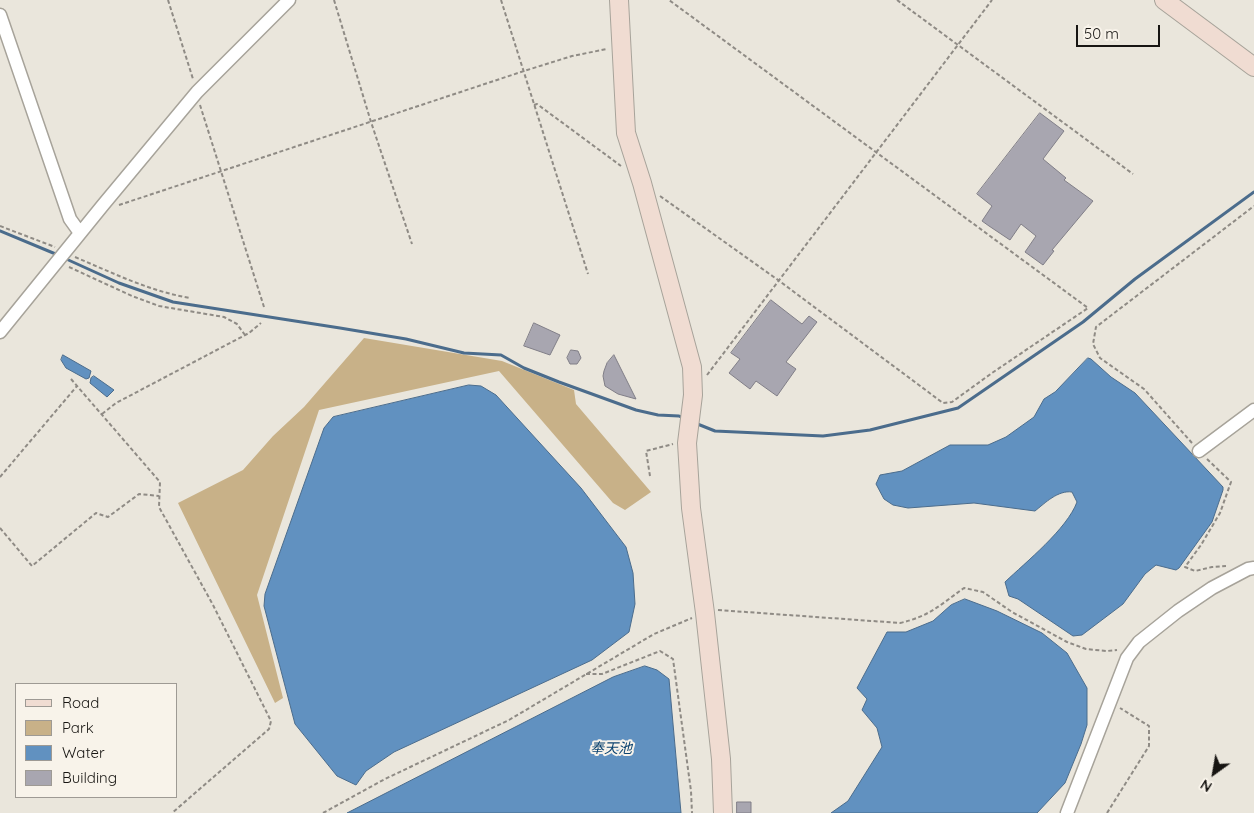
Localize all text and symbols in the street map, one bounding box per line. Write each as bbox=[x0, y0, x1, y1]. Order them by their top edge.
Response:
scale bar bbox=[1079, 15, 1163, 47]
text: 50 m bbox=[1084, 24, 1119, 43]
legend bbox=[15, 683, 178, 798]
text: Road bbox=[62, 693, 99, 712]
text: Park bbox=[62, 718, 94, 737]
water label: 奉天池 bbox=[590, 741, 632, 757]
text: Water bbox=[62, 743, 105, 762]
north arrow bbox=[1189, 748, 1239, 798]
text: Building bbox=[62, 768, 117, 787]
text: N bbox=[1197, 775, 1215, 796]

